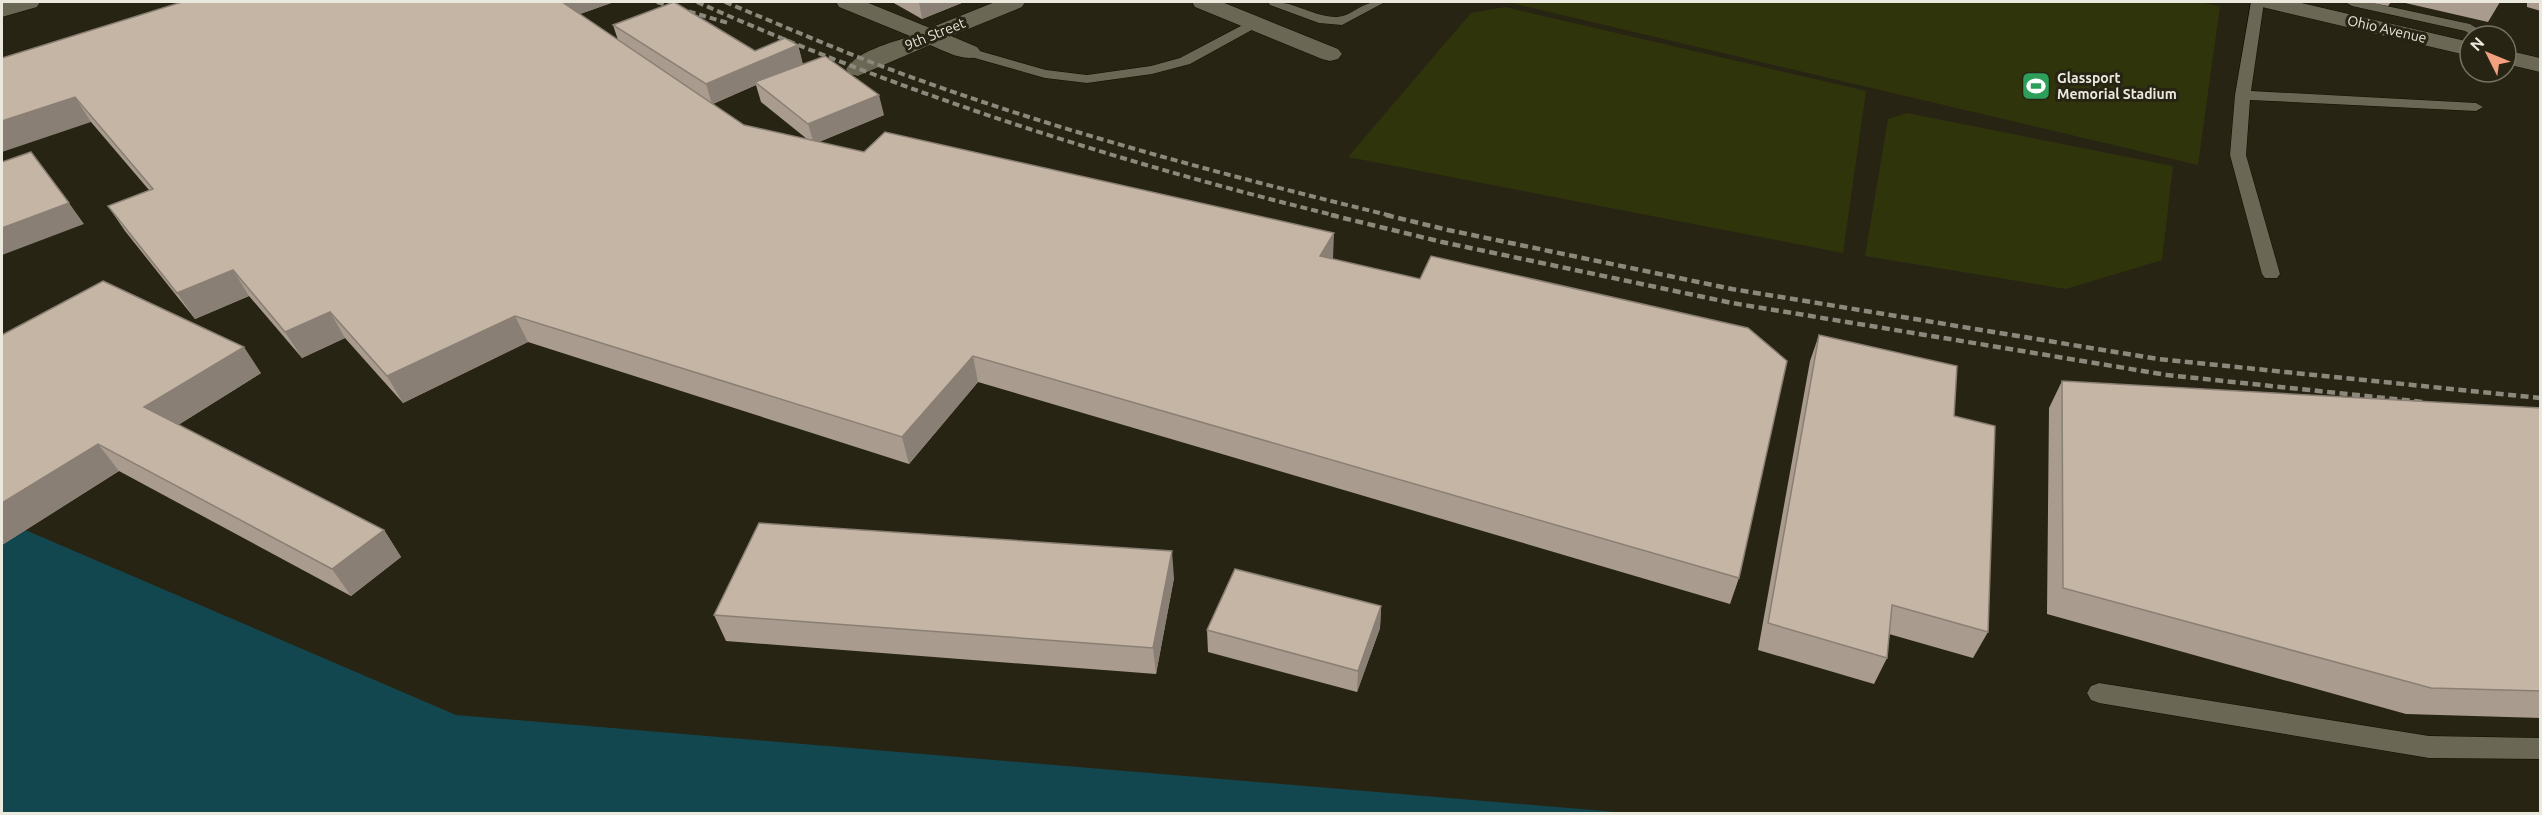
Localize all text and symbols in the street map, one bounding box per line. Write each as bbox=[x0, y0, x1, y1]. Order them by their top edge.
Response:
street label: Ohio Avenue bbox=[2346, 12, 2428, 46]
street label: 9th Street bbox=[902, 14, 968, 53]
north arrow bbox=[2458, 24, 2518, 84]
text: N bbox=[2466, 33, 2488, 54]
sports icon: Glassport Memorial Stadium bbox=[2020, 70, 2052, 102]
place label: Glassport Memorial Stadium bbox=[2057, 70, 2177, 102]

